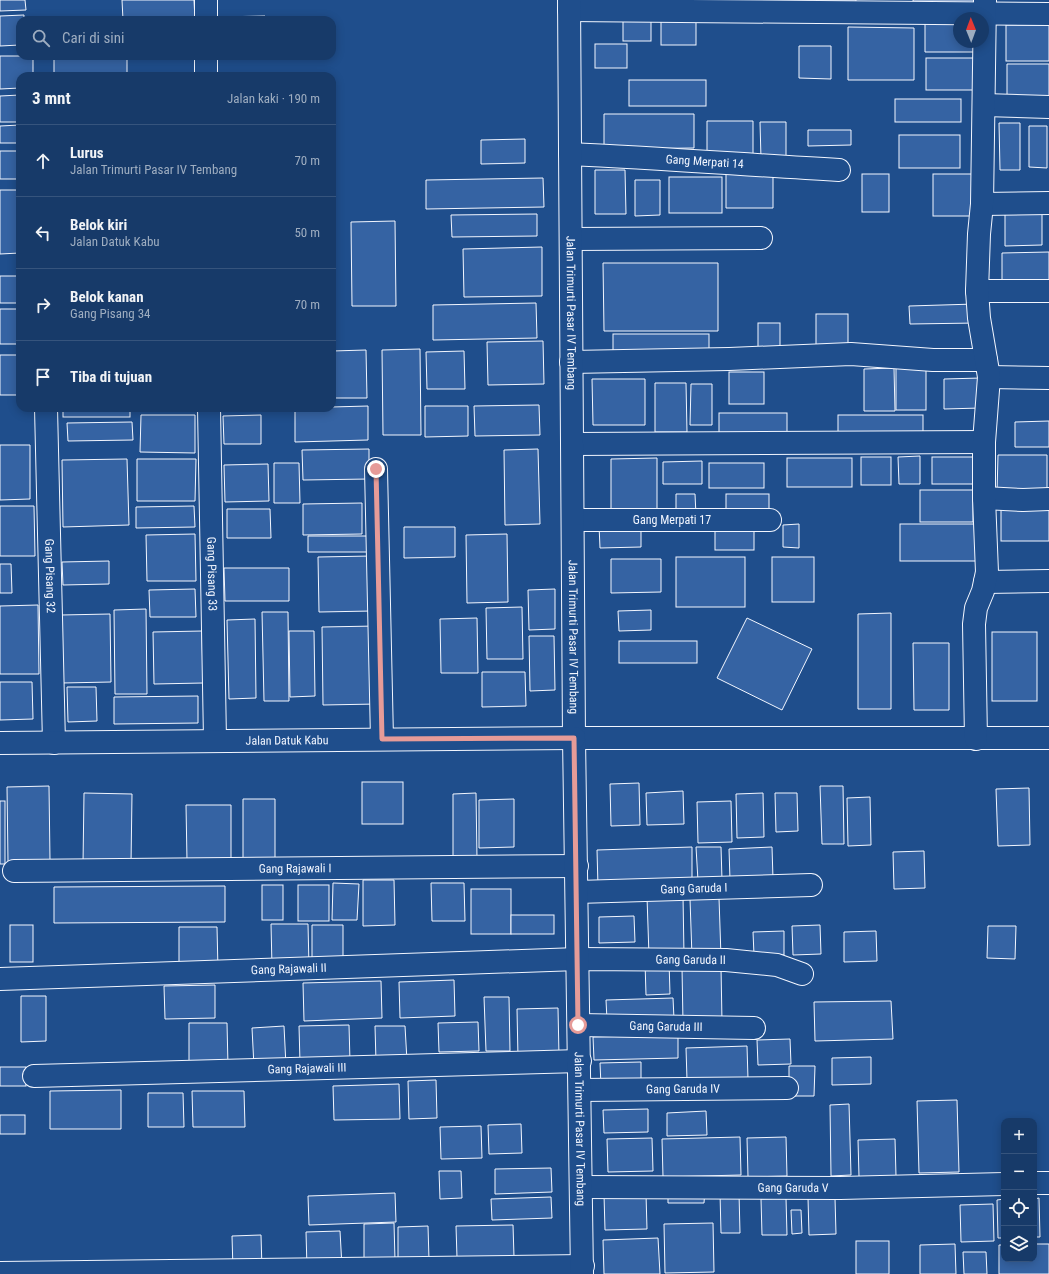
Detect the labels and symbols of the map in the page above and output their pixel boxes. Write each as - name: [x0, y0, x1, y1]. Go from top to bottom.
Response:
- north arrow: [953, 12, 989, 48]
- street label: Gang Merpati 14: [665, 152, 744, 171]
- street label: Jalan Trimurti Pasar IV Tembang: [564, 236, 579, 390]
- route end: [367, 460, 385, 478]
- street label: Gang Merpati 17: [633, 513, 711, 527]
- street label: Gang Pisang 33: [204, 537, 220, 611]
- street label: Gang Pisang 32: [42, 539, 58, 613]
- street label: Jalan Trimurti Pasar IV Tembang: [566, 560, 581, 714]
- street label: Jalan Datuk Kabu: [246, 733, 329, 748]
- street label: Gang Rajawali I: [259, 861, 331, 876]
- street label: Gang Garuda I: [660, 881, 728, 897]
- street label: Gang Garuda II: [656, 953, 726, 967]
- street label: Gang Rajawali II: [251, 961, 327, 977]
- route start: [569, 1016, 587, 1034]
- street label: Gang Garuda III: [629, 1019, 703, 1034]
- street label: Jalan Trimurti Pasar IV Tembang: [572, 1052, 588, 1206]
- street label: Gang Rajawali III: [267, 1060, 346, 1077]
- street label: Gang Garuda IV: [646, 1082, 720, 1096]
- street label: Gang Garuda V: [758, 1181, 829, 1195]

